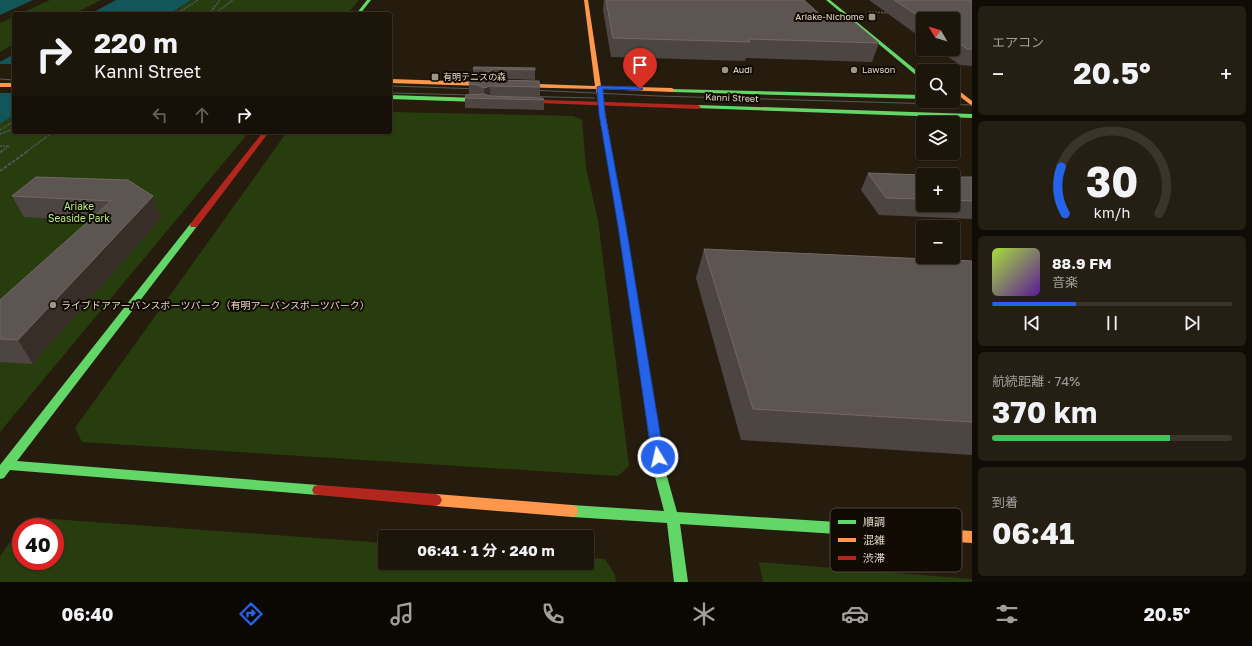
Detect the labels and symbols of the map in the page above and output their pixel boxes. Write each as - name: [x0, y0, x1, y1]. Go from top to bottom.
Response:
- place label: Ariake-Nichome: [795, 11, 864, 22]
- marker: Ariake-Nichome: [867, 12, 877, 22]
- north arrow: [916, 12, 960, 56]
- pin: [623, 48, 657, 89]
- place label: Audi: [733, 64, 752, 75]
- place label: Lawson: [862, 64, 895, 75]
- marker: Audi: [720, 65, 730, 75]
- marker: Lawson: [849, 65, 859, 75]
- place label: 有明テニスの森: [443, 71, 506, 82]
- marker: 有明テニスの森: [430, 72, 440, 82]
- street label: Kanni Street: [705, 91, 759, 104]
- park label: Ariake Seaside Park: [48, 200, 110, 224]
- place label: ライブドアアーバンスポーツパーク（有明アーバンスポーツパーク）: [61, 299, 370, 311]
- marker: ライブドアアーバンスポーツパーク（有明アーバンスポーツパーク）: [48, 300, 58, 310]
- position arrow: [637, 436, 679, 478]
- legend: [830, 508, 962, 572]
- text: 順調: [863, 515, 885, 528]
- speed limit sign: 40: [12, 518, 64, 570]
- text: 混雑: [863, 533, 885, 546]
- text: 渋滞: [863, 551, 885, 564]

